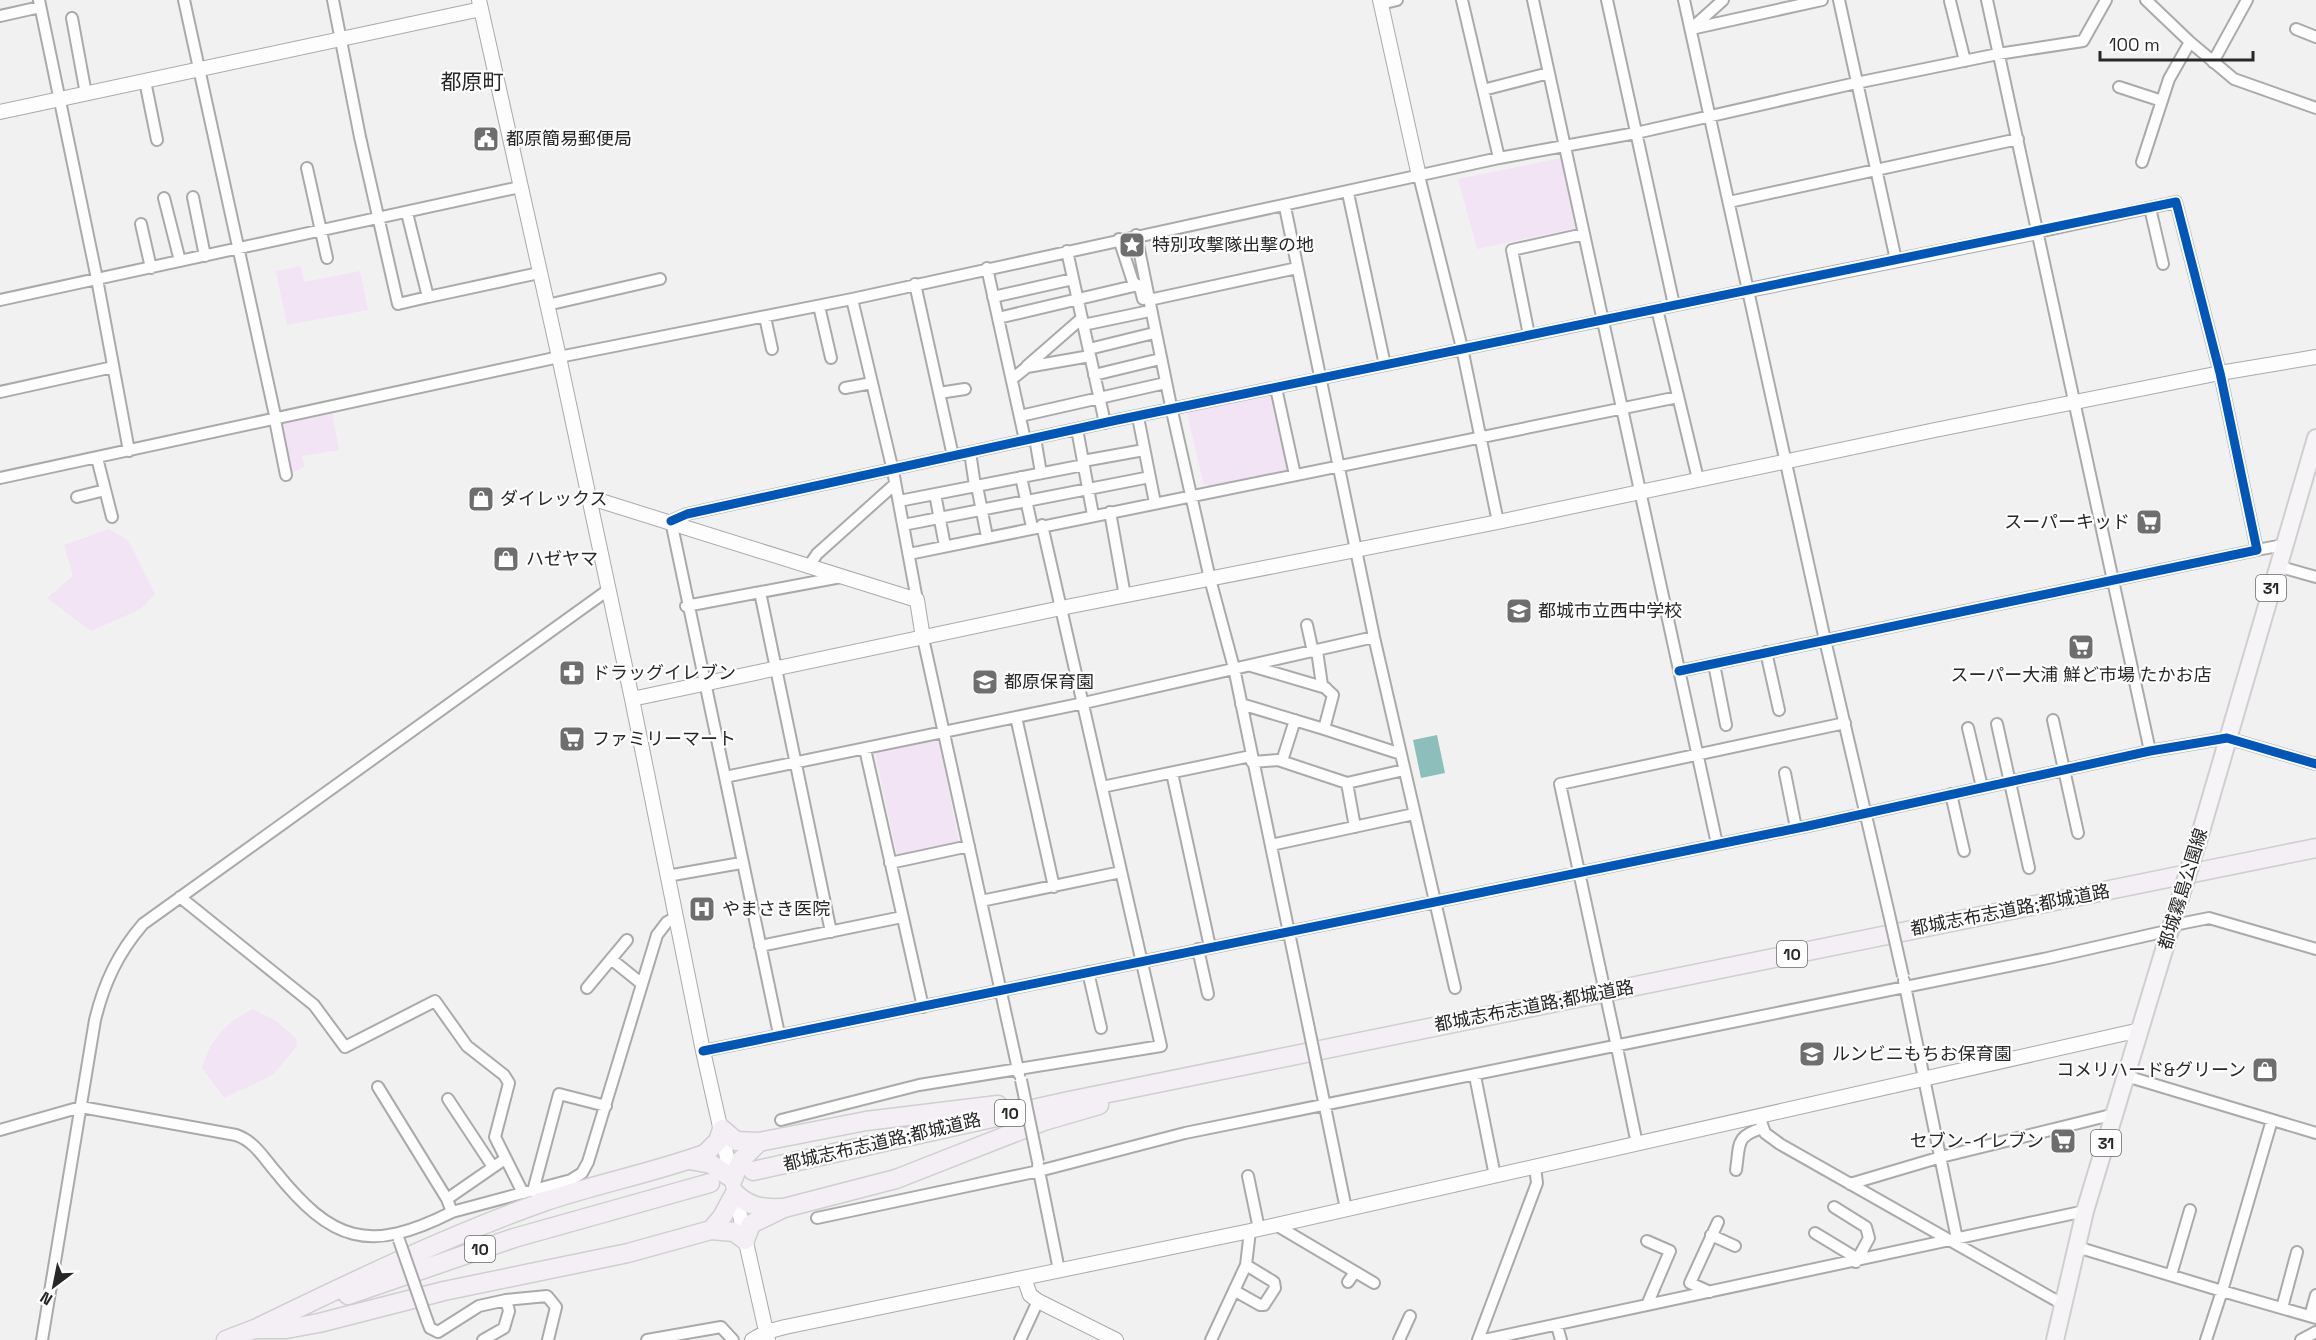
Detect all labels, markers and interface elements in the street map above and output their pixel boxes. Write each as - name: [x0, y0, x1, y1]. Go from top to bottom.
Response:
- scale bar: [2100, 24, 2253, 62]
- text: 100 m: [2109, 33, 2160, 56]
- district label: 都原町: [441, 68, 504, 95]
- public building icon: 都原簡易郵便局: [471, 124, 501, 154]
- place label: 都原簡易郵便局: [506, 127, 632, 150]
- place icon: 特別攻撃隊出撃の地: [1117, 230, 1147, 260]
- place label: 特別攻撃隊出撃の地: [1152, 233, 1314, 256]
- shop icon: ダイレックス: [466, 484, 496, 514]
- place label: ダイレックス: [500, 487, 607, 510]
- supermarket icon: スーパーキッド: [2134, 507, 2164, 537]
- place label: スーパーキッド: [2004, 510, 2130, 533]
- shop icon: ハゼヤマ: [491, 544, 521, 574]
- place label: ハゼヤマ: [526, 547, 598, 570]
- road number: 31: [2256, 575, 2286, 601]
- school or university icon: 都城市立西中学校: [1504, 596, 1534, 626]
- place label: 都城市立西中学校: [1538, 599, 1682, 622]
- supermarket icon: スーパー大浦 鮮ど市場 たかお店: [2066, 632, 2096, 662]
- pharmacy icon: ドラッグイレブン: [557, 658, 587, 688]
- place label: ドラッグイレブン: [592, 661, 736, 684]
- place label: スーパー大浦 鮮ど市場 たかお店: [1950, 663, 2212, 686]
- school or university icon: 都原保育園: [970, 667, 1000, 697]
- place label: 都原保育園: [1004, 670, 1094, 693]
- supermarket icon: ファミリーマート: [557, 724, 587, 754]
- place label: ファミリーマート: [592, 727, 736, 750]
- street label: 都城霧島公園線: [2153, 825, 2212, 952]
- street label: 都城志布志道路;都城道路: [1908, 879, 2112, 940]
- hospital icon: やまさき医院: [687, 894, 717, 924]
- place label: やまさき医院: [722, 897, 830, 920]
- road number: 10: [1777, 941, 1807, 967]
- street label: 都城志布志道路;都城道路: [1432, 975, 1636, 1036]
- school or university icon: ルンビニもちお保育園: [1797, 1039, 1827, 1069]
- place label: ルンビニもちお保育園: [1832, 1042, 2012, 1065]
- shop icon: コメリハード&グリーン: [2250, 1055, 2280, 1085]
- place label: コメリハード&グリーン: [2056, 1058, 2246, 1081]
- road number: 10: [995, 1100, 1025, 1126]
- street label: 都城志布志道路;都城道路: [781, 1108, 983, 1176]
- supermarket icon: セブン-イレブン: [2048, 1126, 2078, 1156]
- place label: セブン-イレブン: [1910, 1129, 2044, 1152]
- road number: 31: [2091, 1130, 2121, 1156]
- road number: 10: [465, 1236, 495, 1262]
- north arrow: [24, 1256, 84, 1316]
- text: N: [36, 1287, 56, 1310]

